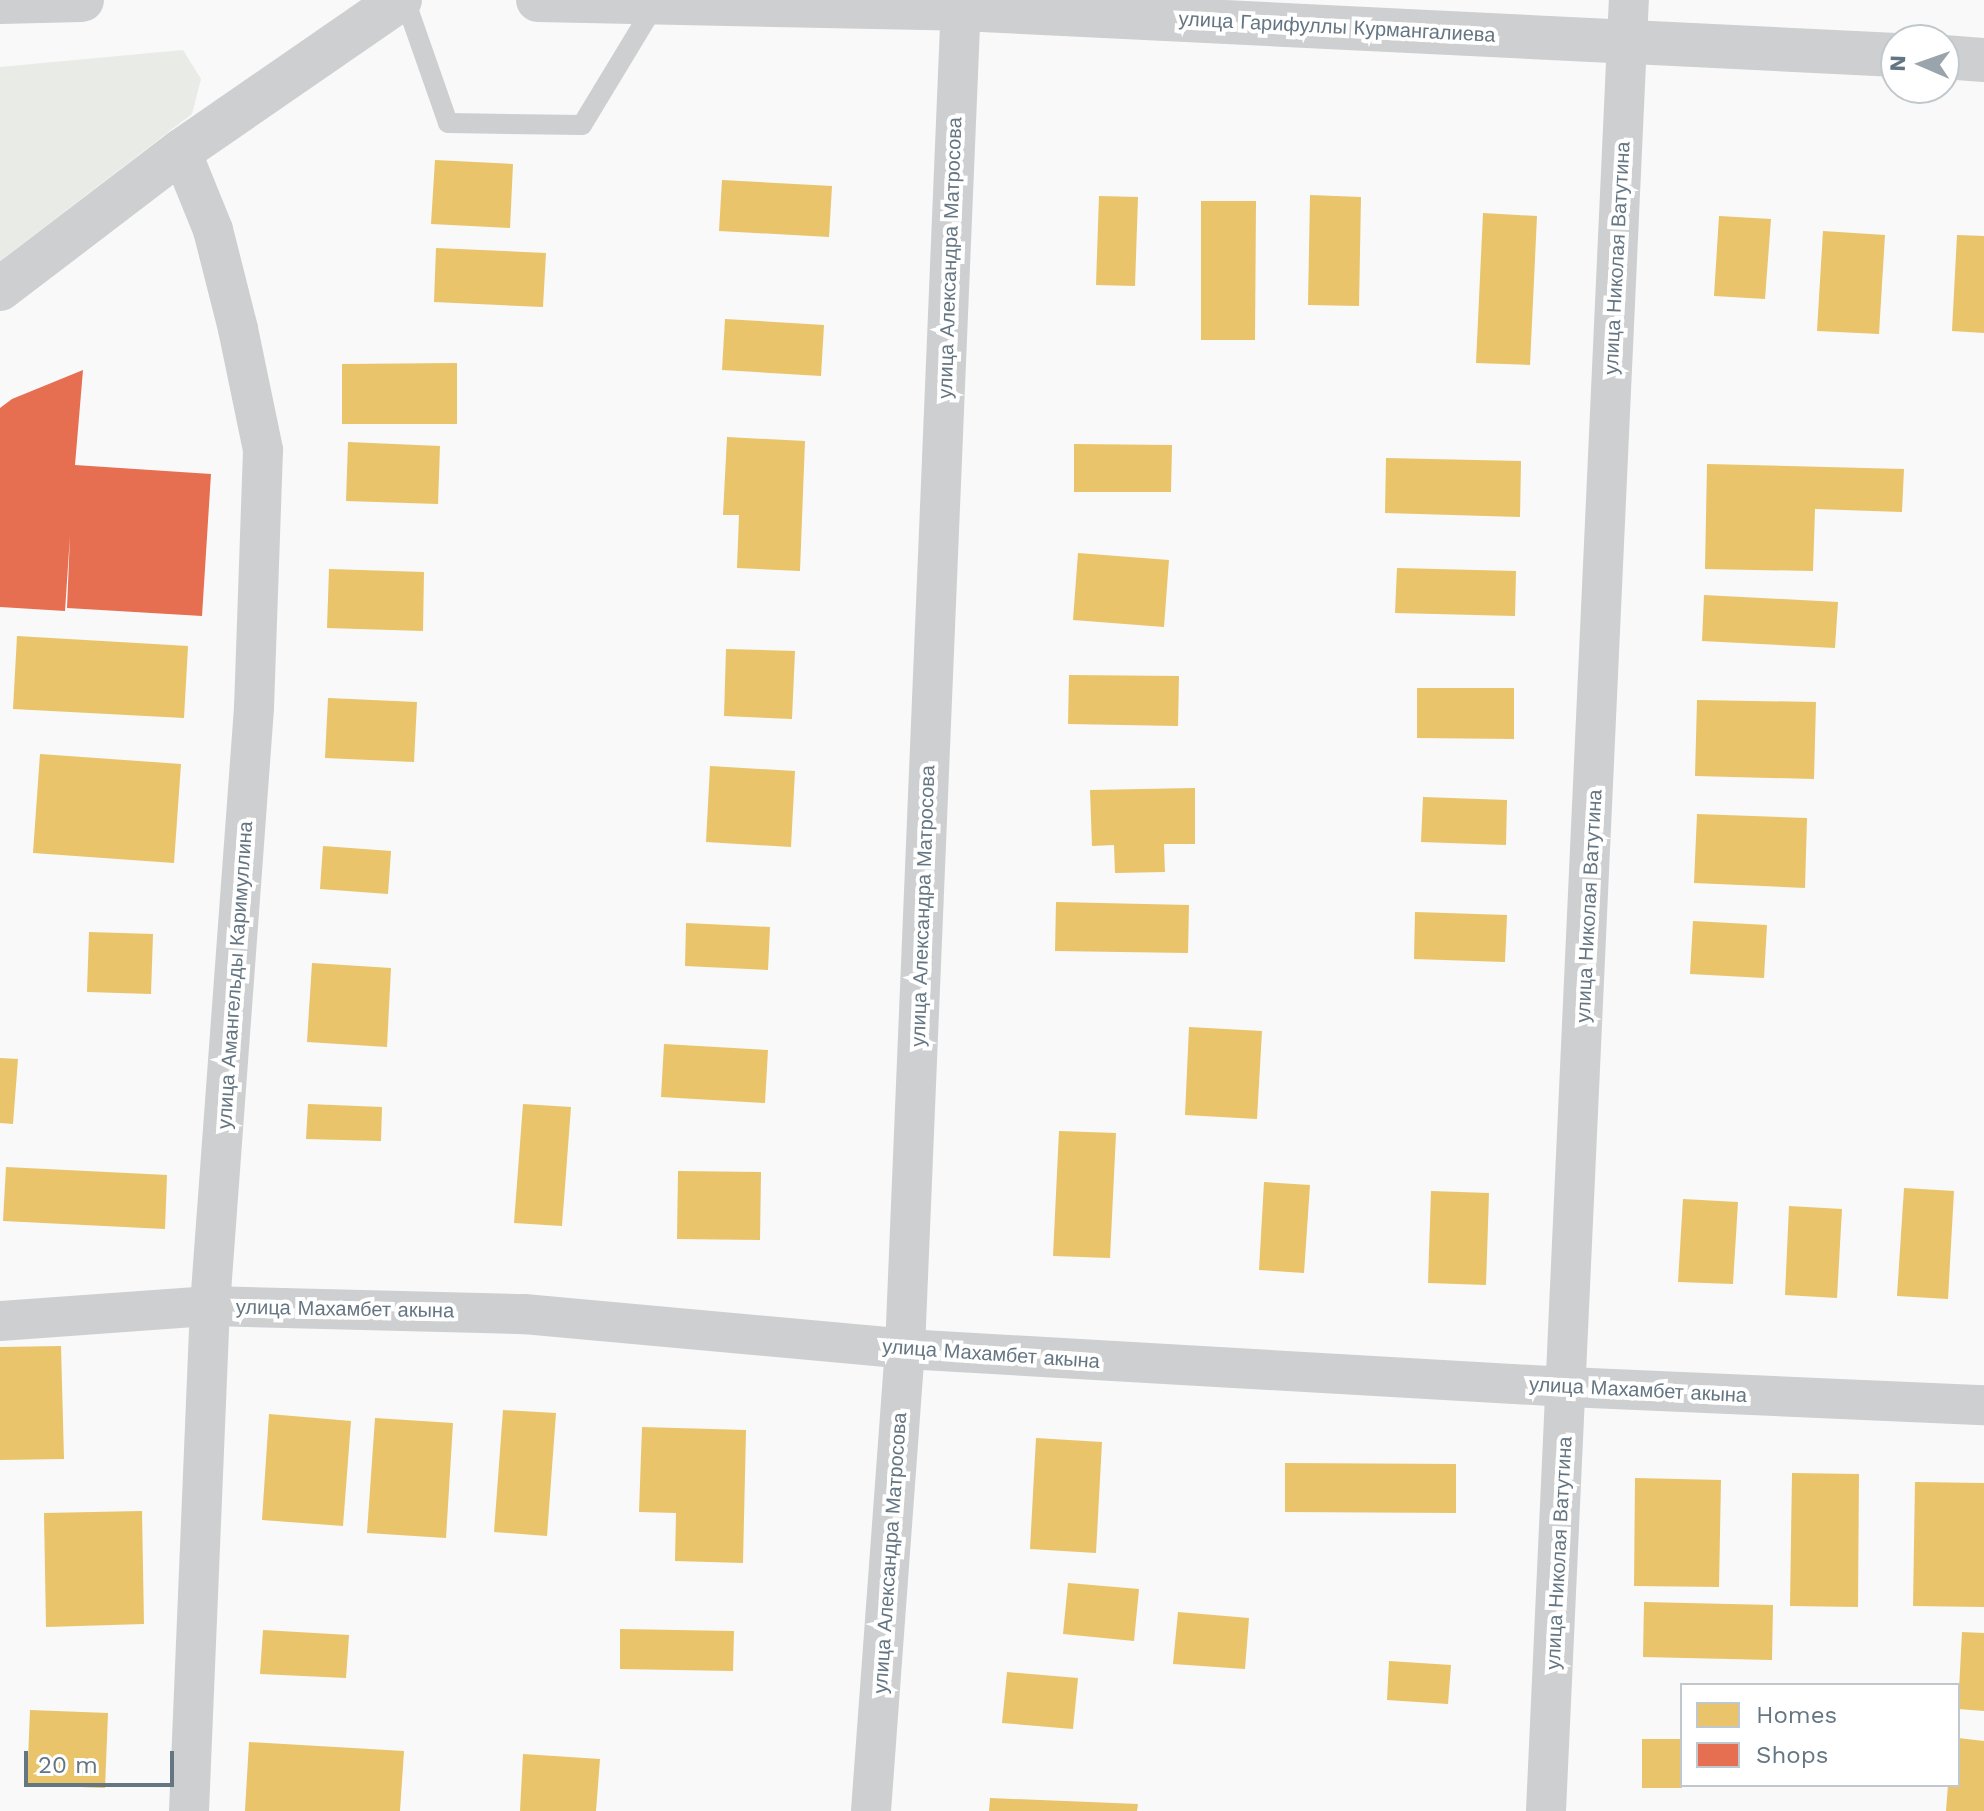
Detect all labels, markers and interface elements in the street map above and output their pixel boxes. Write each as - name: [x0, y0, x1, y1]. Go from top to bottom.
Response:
- street label: улица Гарифуллы Курмангалиева: [1178, 7, 1496, 47]
- north arrow: [1880, 24, 1960, 104]
- text: N: [1885, 55, 1910, 72]
- street label: улица Александра Матросова: [933, 117, 967, 399]
- street label: улица Николая Ватутина: [1599, 141, 1635, 375]
- street label: улица Александра Матросова: [906, 765, 940, 1047]
- street label: улица Николая Ватутина: [1571, 789, 1607, 1023]
- street label: улица Амангельды Каримуллина: [212, 820, 258, 1130]
- street label: улица Махамбет акына: [236, 1295, 454, 1323]
- street label: улица Махамбет акына: [881, 1334, 1101, 1374]
- street label: улица Махамбет акына: [1528, 1372, 1748, 1408]
- street label: улица Александра Матросова: [868, 1412, 912, 1694]
- street label: улица Николая Ватутина: [1541, 1436, 1577, 1670]
- legend: [1680, 1683, 1960, 1787]
- text: Homes: [1756, 1701, 1837, 1729]
- scale bar: [28, 1735, 178, 1785]
- text: Shops: [1756, 1741, 1828, 1769]
- text: 20 m: [38, 1751, 98, 1779]

